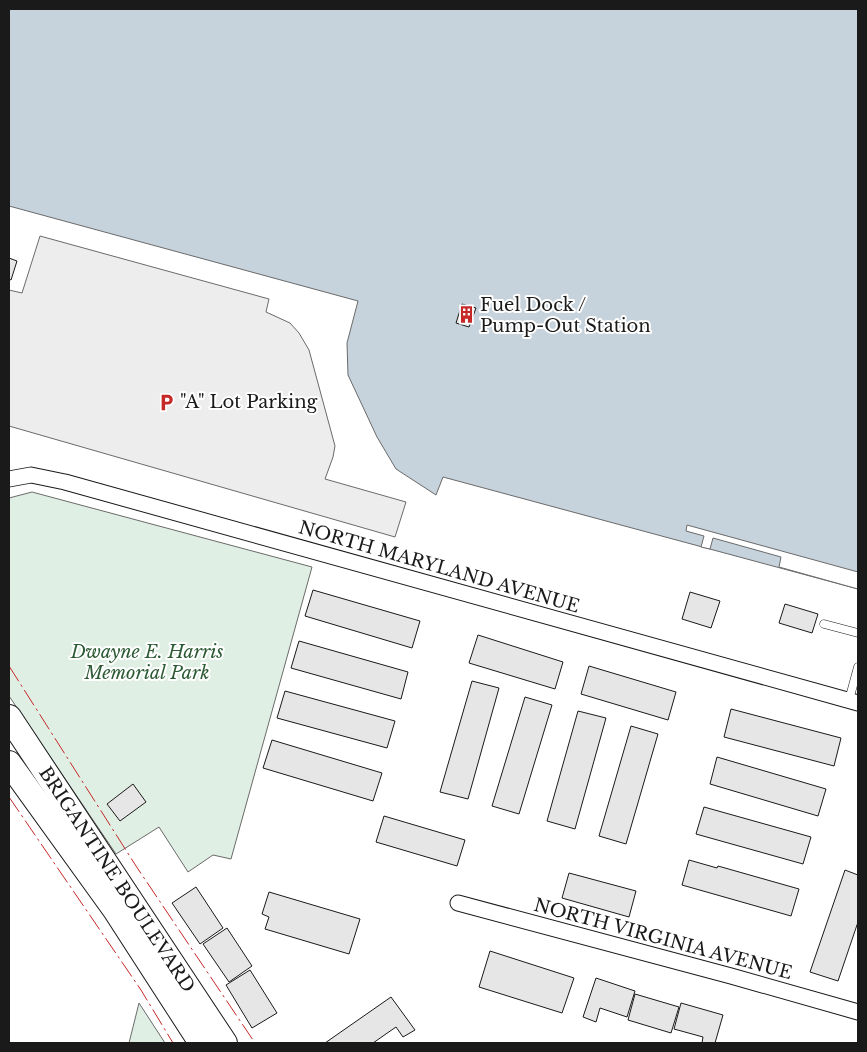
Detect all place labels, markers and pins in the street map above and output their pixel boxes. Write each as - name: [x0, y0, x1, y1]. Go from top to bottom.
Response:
- place label: Fuel Dock / Pump-Out Station: [480, 294, 651, 337]
- building icon: Fuel Dock / Pump-Out Station: [456, 305, 476, 325]
- place label: "A" Lot Parking: [180, 391, 318, 413]
- parking icon: "A" Lot Parking: [156, 392, 176, 412]

